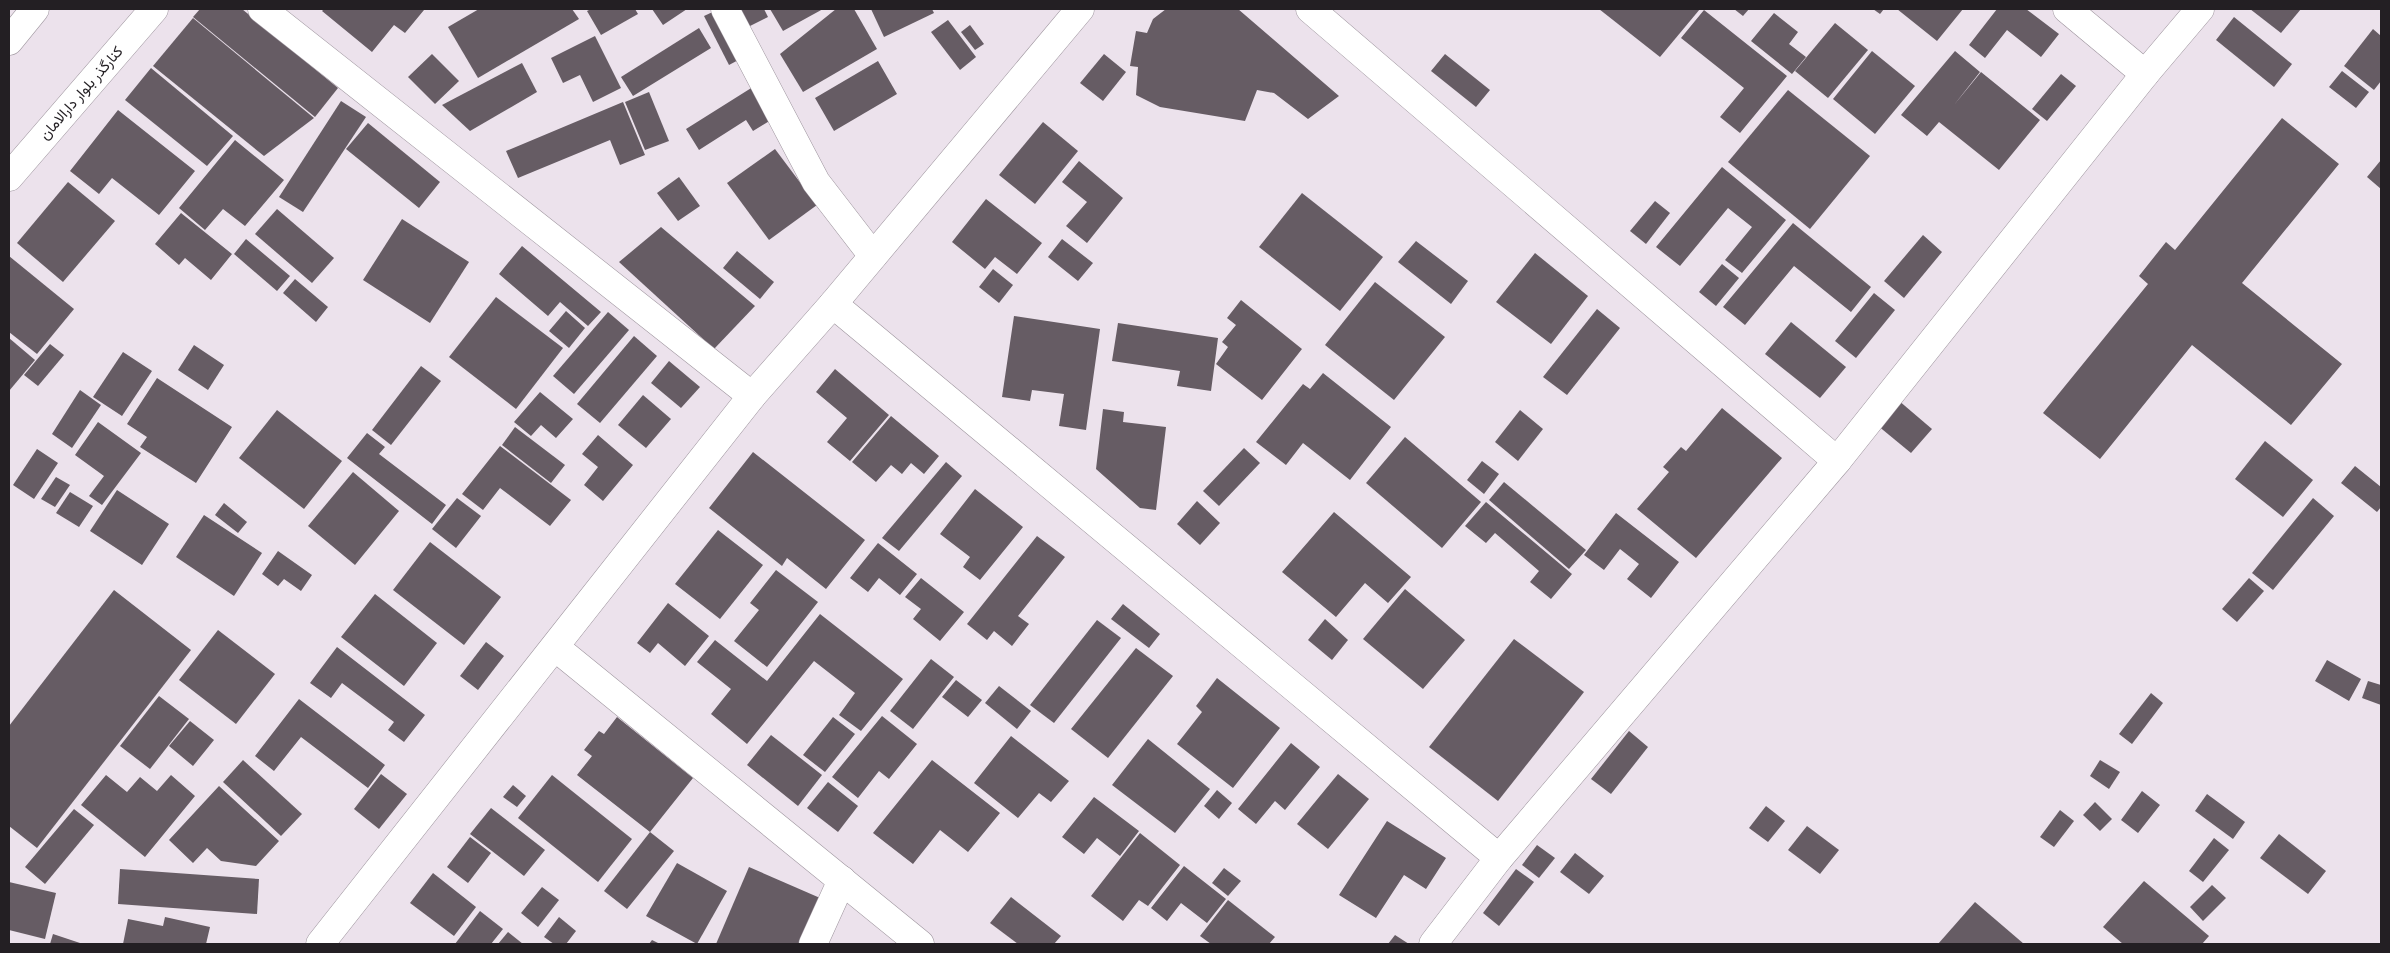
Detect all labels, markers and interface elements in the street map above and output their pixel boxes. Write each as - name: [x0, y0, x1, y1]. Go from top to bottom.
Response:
- street label: کنارگذر بلوار دارالامان: [36, 43, 127, 143]

